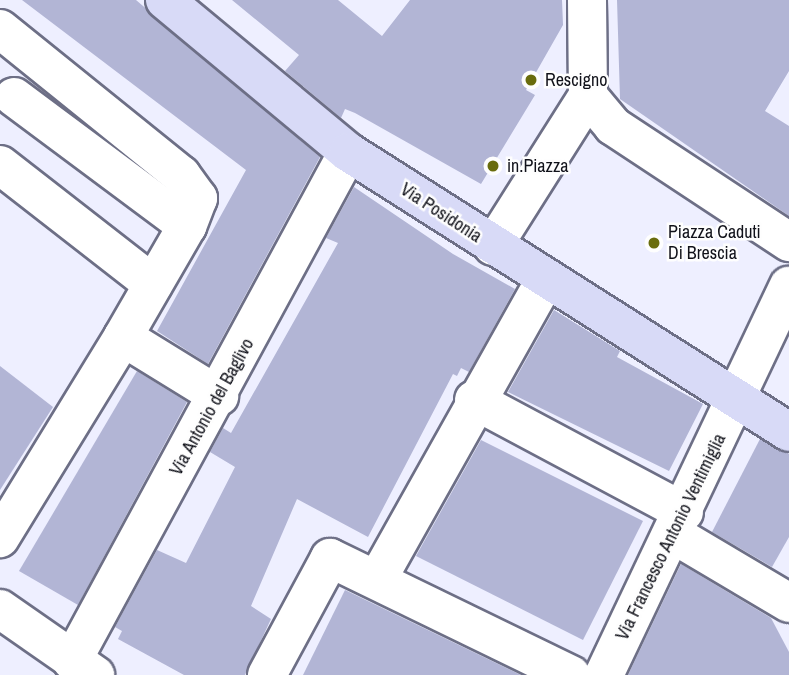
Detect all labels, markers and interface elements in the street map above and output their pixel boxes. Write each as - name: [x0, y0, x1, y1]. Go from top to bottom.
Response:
- place label: Rescigno: [545, 69, 607, 91]
- marker: Rescigno: [523, 72, 539, 88]
- place label: in.Piazza: [507, 155, 569, 177]
- marker: in.Piazza: [485, 158, 501, 174]
- street label: Via Posidonia: [396, 179, 486, 247]
- place label: Piazza Caduti Di Brescia: [668, 222, 761, 264]
- marker: Piazza Caduti Di Brescia: [646, 235, 662, 251]
- street label: Via Antonio del Baglivo: [165, 334, 259, 480]
- street label: Via Francesco Antonio Ventimiglia: [611, 430, 731, 644]

